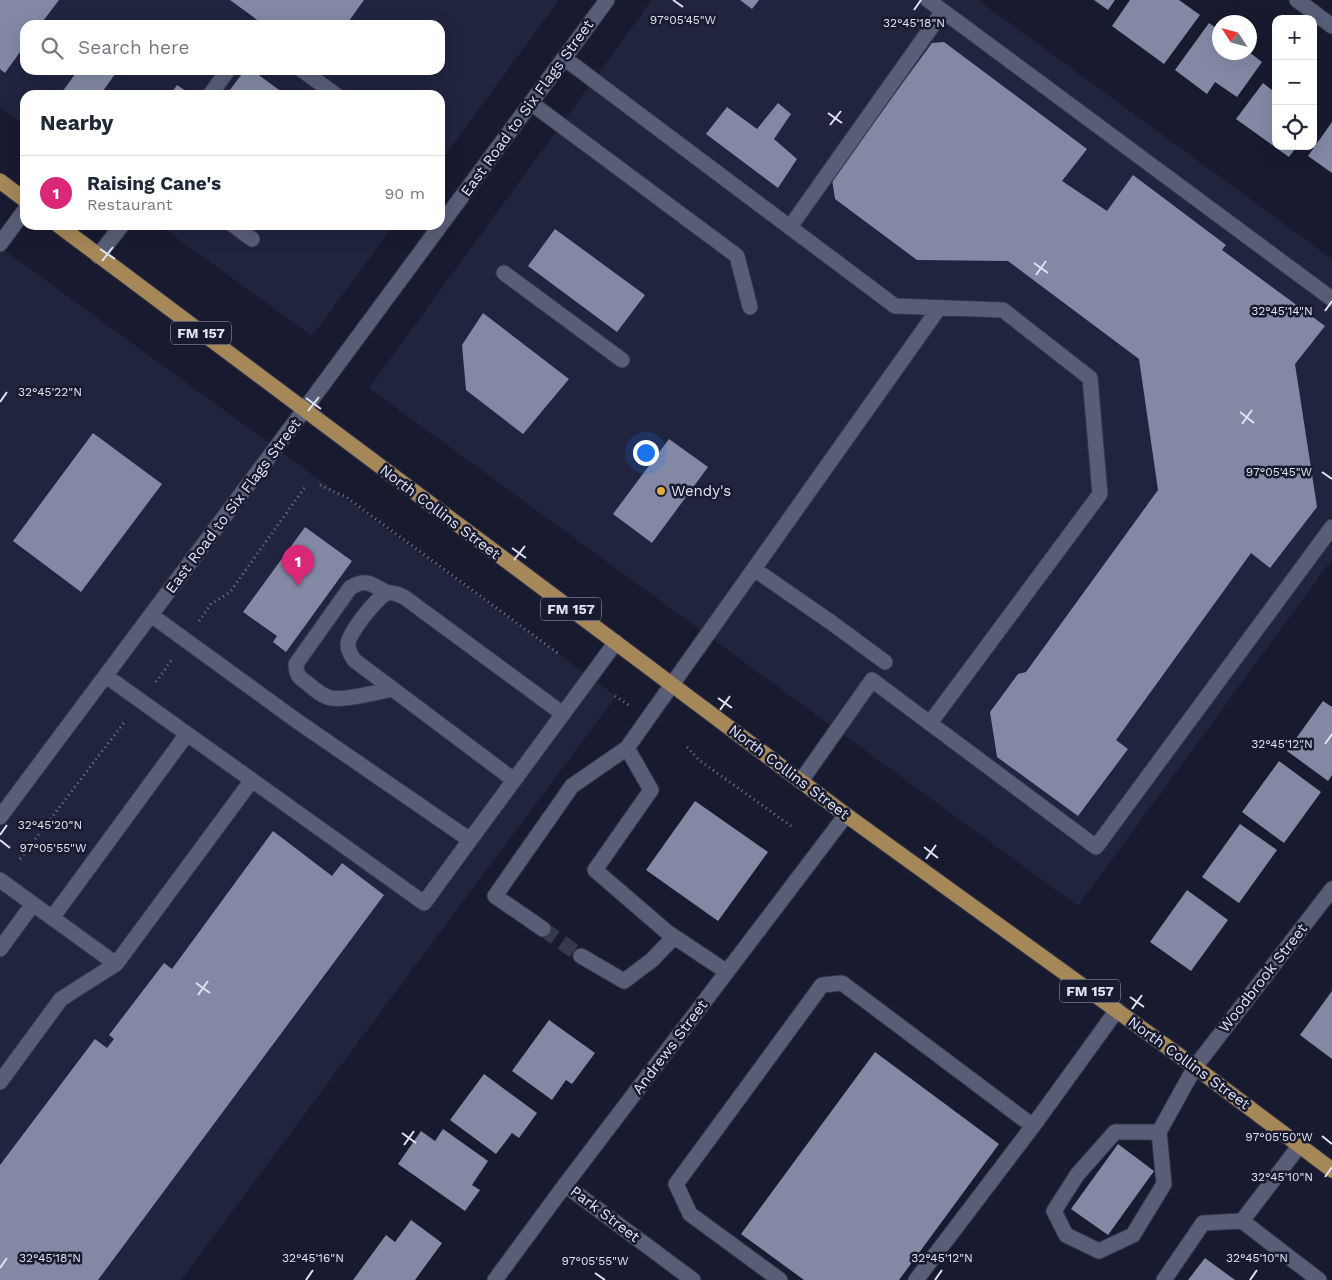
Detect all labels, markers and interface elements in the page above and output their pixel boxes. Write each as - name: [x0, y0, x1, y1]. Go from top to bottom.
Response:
- text: 97°05'45"W: [650, 13, 717, 27]
- north arrow: [1212, 15, 1257, 60]
- map controls: [1272, 15, 1317, 150]
- button: +: [1272, 15, 1317, 60]
- street label: East Road to Six Flags Street: [457, 16, 598, 200]
- text: 32°45'18"N: [883, 16, 945, 30]
- search box: [20, 20, 445, 75]
- icon: search: [38, 34, 66, 62]
- text: Search here: [78, 36, 189, 59]
- button: −: [1272, 60, 1317, 105]
- button: locate: [1272, 105, 1317, 150]
- text: Nearby: [40, 110, 113, 135]
- text: Raising Cane's: [87, 172, 221, 195]
- text: 1: [53, 184, 59, 203]
- text: 90 m: [384, 184, 425, 203]
- text: Restaurant: [87, 195, 173, 214]
- text: 32°45'14"N: [1251, 304, 1313, 318]
- road number: FM 157: [171, 322, 231, 344]
- text: 32°45'22"N: [18, 385, 82, 399]
- street label: East Road to Six Flags Street: [161, 415, 305, 597]
- your location: [633, 440, 659, 466]
- street label: North Collins Street: [376, 461, 504, 564]
- text: 97°05'45"W: [1246, 465, 1313, 479]
- place label: Wendy's: [671, 482, 731, 500]
- marker: Wendy's: [655, 485, 667, 497]
- pin: 1: [282, 545, 314, 586]
- road number: FM 157: [541, 598, 601, 620]
- street label: North Collins Street: [725, 721, 853, 824]
- text: 32°45'12"N: [1251, 737, 1313, 751]
- text: 32°45'20"N: [18, 818, 82, 832]
- text: 97°05'55"W: [19, 841, 87, 855]
- street label: Woodbrook Street: [1215, 919, 1311, 1036]
- road number: FM 157: [1060, 979, 1120, 1002]
- street label: Andrews Street: [629, 996, 712, 1098]
- street label: North Collins Street: [1125, 1013, 1254, 1114]
- text: 97°05'50"W: [1245, 1130, 1313, 1144]
- text: 32°45'10"N: [1251, 1170, 1313, 1184]
- street label: Park Street: [567, 1182, 644, 1246]
- text: 32°45'18"N: [19, 1251, 81, 1265]
- text: 32°45'16"N: [282, 1251, 344, 1265]
- text: 32°45'12"N: [911, 1251, 973, 1265]
- text: 32°45'10"N: [1226, 1251, 1288, 1265]
- text: 97°05'55"W: [561, 1254, 629, 1268]

